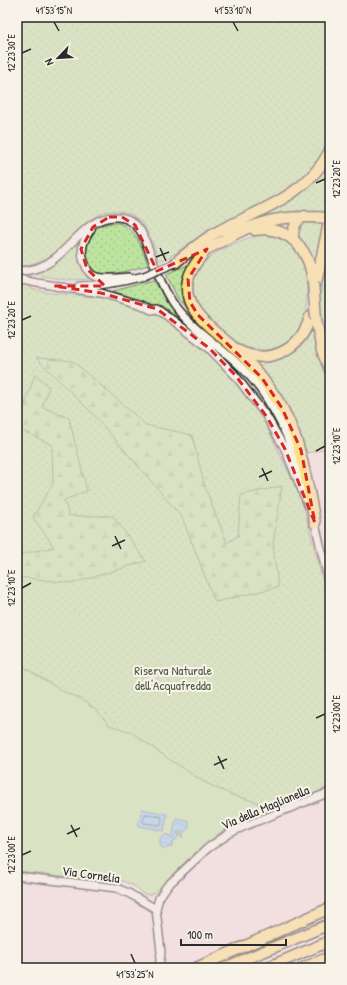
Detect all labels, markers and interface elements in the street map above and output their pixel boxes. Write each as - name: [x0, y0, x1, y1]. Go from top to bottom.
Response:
- text: 41°53'15"N: [36, 4, 72, 17]
- text: 41°53'10"N: [215, 4, 251, 17]
- text: 12°23'30"E: [5, 34, 18, 72]
- north arrow: [38, 38, 78, 78]
- text: N: [41, 56, 57, 68]
- text: 12°23'20"E: [330, 159, 343, 198]
- text: 12°23'20"E: [5, 300, 18, 339]
- text: 12°23'10"E: [330, 427, 343, 465]
- text: 12°23'10"E: [5, 569, 18, 607]
- park label: Riserva Naturale dell'Acquafredda: [134, 661, 212, 694]
- text: 12°23'00"E: [330, 695, 343, 733]
- street label: Via della Maglianella: [218, 780, 312, 834]
- text: 12°23'00"E: [5, 836, 18, 874]
- street label: Via Cornelia: [61, 861, 121, 887]
- scale bar: [181, 921, 286, 947]
- text: 100 m: [187, 926, 213, 943]
- text: 41°53'25"N: [116, 968, 154, 981]

